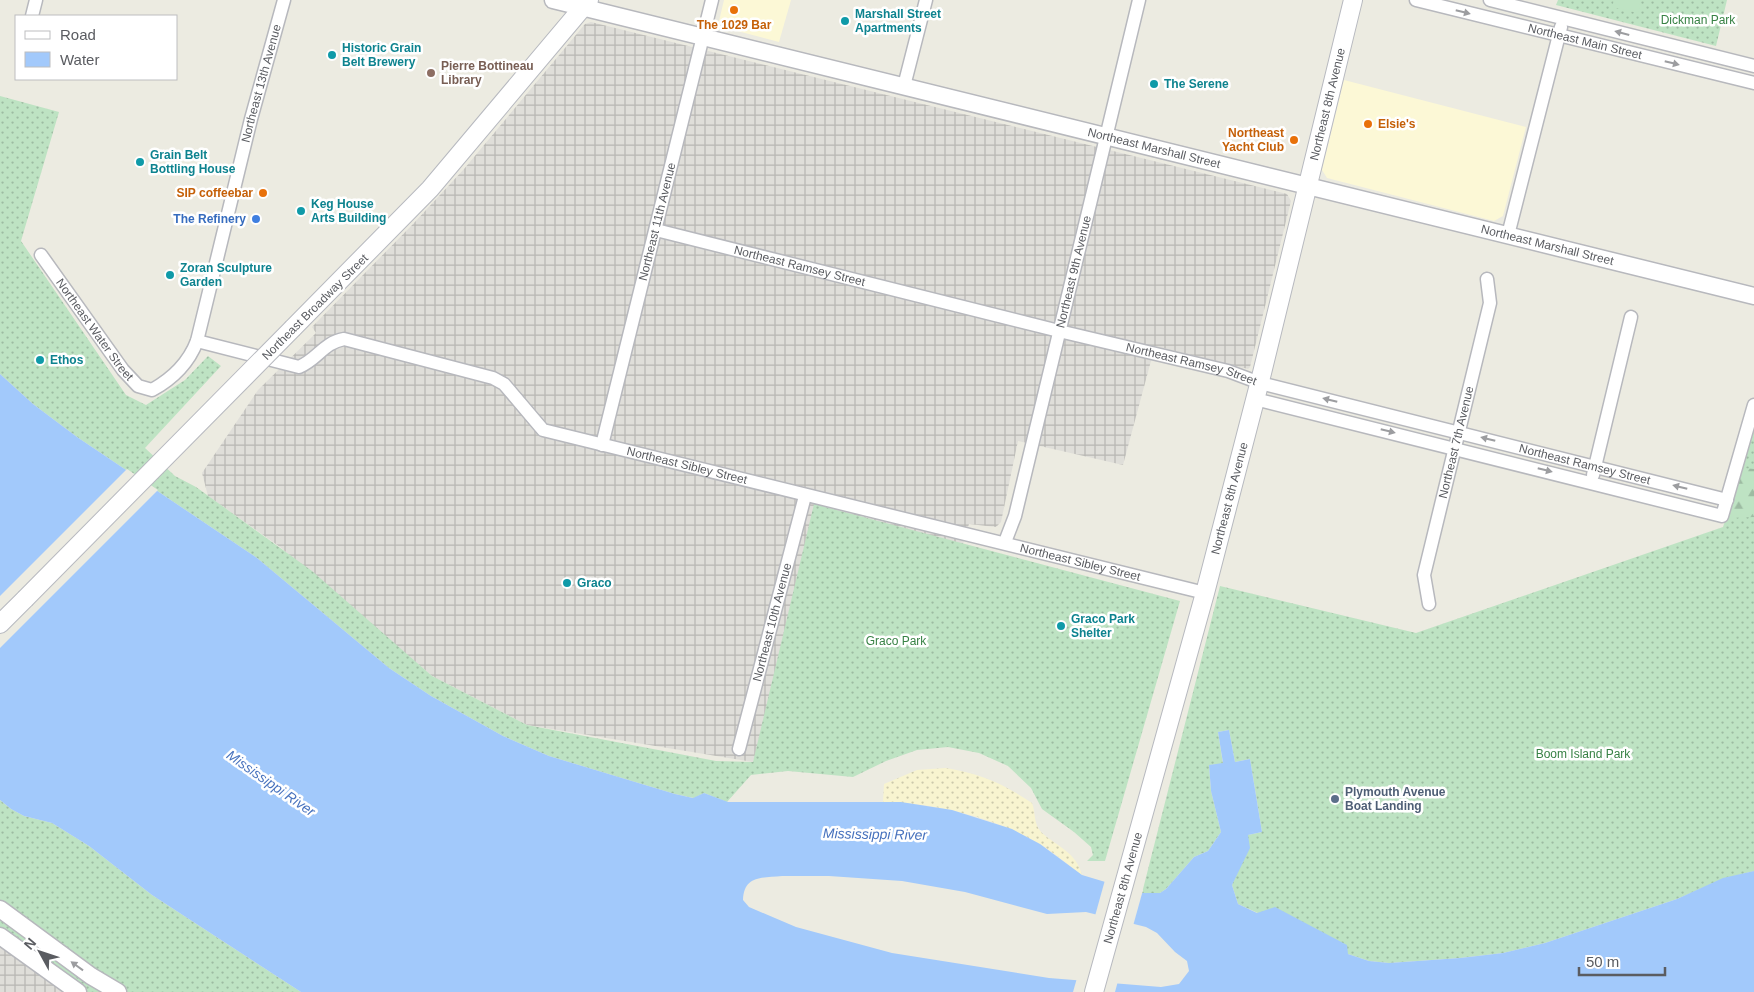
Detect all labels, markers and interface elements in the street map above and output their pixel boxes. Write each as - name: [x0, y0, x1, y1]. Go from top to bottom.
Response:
- marker: The 1029 Bar: [728, 4, 740, 16]
- place label: Marshall Street Apartments: [855, 7, 941, 35]
- one-way arrow: [1455, 8, 1470, 16]
- park label: Dickman Park: [1661, 13, 1736, 27]
- legend: [15, 15, 178, 80]
- marker: Marshall Street Apartments: [839, 15, 851, 27]
- place label: The 1029 Bar: [697, 18, 772, 32]
- street label: Northeast Main Street: [1527, 21, 1644, 62]
- street label: Northeast 13th Avenue: [239, 22, 284, 144]
- text: Road: [60, 26, 96, 43]
- one-way arrow: [1614, 29, 1629, 37]
- place label: Historic Grain Belt Brewery: [342, 41, 421, 69]
- street label: Northeast 8th Avenue: [1307, 46, 1348, 162]
- marker: Historic Grain Belt Brewery: [326, 49, 338, 61]
- text: Water: [60, 51, 99, 68]
- place label: Pierre Bottineau Library: [441, 59, 534, 87]
- one-way arrow: [1664, 59, 1679, 67]
- marker: Pierre Bottineau Library: [425, 67, 437, 79]
- place label: The Serene: [1164, 77, 1229, 91]
- marker: The Serene: [1148, 78, 1160, 90]
- place label: Elsie's: [1378, 117, 1416, 131]
- marker: Elsie's: [1362, 118, 1374, 130]
- street label: Northeast Marshall Street: [1086, 125, 1222, 171]
- place label: Northeast Yacht Club: [1222, 126, 1284, 154]
- marker: Northeast Yacht Club: [1288, 134, 1300, 146]
- place label: Grain Belt Bottling House: [150, 148, 236, 176]
- marker: Grain Belt Bottling House: [134, 156, 146, 168]
- street label: Northeast 11th Avenue: [636, 161, 679, 282]
- place label: SIP coffeebar: [177, 186, 253, 200]
- marker: SIP coffeebar: [257, 187, 269, 199]
- place label: Keg House Arts Building: [311, 197, 386, 225]
- marker: Keg House Arts Building: [295, 205, 307, 217]
- place label: The Refinery: [173, 212, 246, 226]
- marker: The Refinery: [250, 213, 262, 225]
- street label: Northeast 9th Avenue: [1053, 214, 1094, 330]
- street label: Northeast Marshall Street: [1479, 222, 1616, 268]
- street label: Northeast Ramsey Street: [732, 243, 867, 289]
- street label: Northeast Broadway Street: [259, 251, 371, 363]
- place label: Zoran Sculpture Garden: [180, 261, 272, 289]
- marker: Zoran Sculpture Garden: [164, 269, 176, 281]
- street label: Northeast Water Street: [53, 276, 137, 384]
- street label: Northeast Ramsey Street: [1125, 340, 1259, 388]
- place label: Ethos: [50, 353, 84, 367]
- marker: Ethos: [34, 354, 46, 366]
- street label: Northeast 7th Avenue: [1436, 384, 1477, 500]
- one-way arrow: [1323, 396, 1338, 404]
- one-way arrow: [1380, 427, 1395, 435]
- one-way arrow: [1481, 435, 1496, 443]
- street label: Northeast 8th Avenue: [1208, 440, 1251, 556]
- street label: Northeast Ramsey Street: [1518, 441, 1652, 488]
- street label: Northeast Sibley Street: [625, 444, 749, 487]
- one-way arrow: [1538, 467, 1553, 475]
- one-way arrow: [1672, 483, 1687, 491]
- street label: Northeast Sibley Street: [1019, 541, 1143, 584]
- street label: Northeast 10th Avenue: [750, 561, 794, 683]
- place label: Graco: [577, 576, 612, 590]
- marker: Graco: [561, 577, 573, 589]
- place label: Graco Park Shelter: [1071, 612, 1135, 640]
- marker: Graco Park Shelter: [1055, 620, 1067, 632]
- park label: Graco Park: [866, 634, 927, 648]
- water label: Mississippi River: [224, 747, 319, 820]
- park label: Boom Island Park: [1536, 747, 1631, 761]
- place label: Plymouth Avenue Boat Landing: [1345, 785, 1446, 813]
- marker: Plymouth Avenue Boat Landing: [1329, 793, 1341, 805]
- water label: Mississippi River: [823, 825, 929, 843]
- street label: Northeast 8th Avenue: [1101, 830, 1145, 945]
- north arrow: [15, 927, 65, 977]
- text: N: [21, 935, 39, 953]
- scale bar: [1579, 944, 1665, 976]
- text: 50 m: [1586, 953, 1619, 970]
- one-way arrow: [71, 960, 84, 971]

